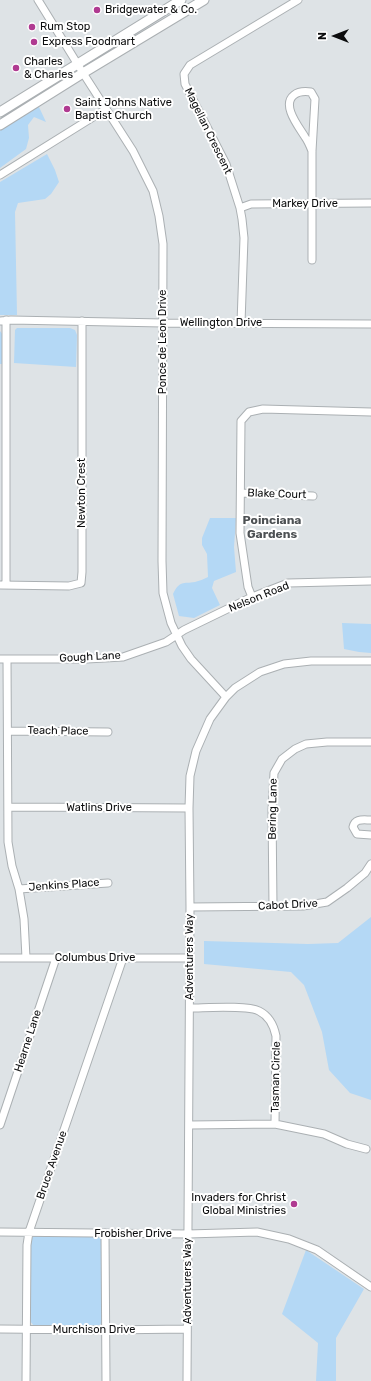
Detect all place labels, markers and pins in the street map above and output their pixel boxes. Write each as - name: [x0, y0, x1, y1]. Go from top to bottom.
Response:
- place label: Bridgewater & Co.: [105, 3, 197, 17]
- marker: Bridgewater & Co.: [92, 5, 102, 15]
- place label: Rum Stop: [40, 20, 90, 34]
- marker: Rum Stop: [27, 22, 37, 32]
- place label: Express Foodmart: [42, 35, 135, 49]
- marker: Express Foodmart: [29, 37, 39, 47]
- place label: Charles & Charles: [24, 55, 73, 81]
- marker: Charles & Charles: [11, 63, 21, 73]
- place label: Saint Johns Native Baptist Church: [75, 96, 172, 122]
- marker: Saint Johns Native Baptist Church: [62, 104, 72, 114]
- place label: Invaders for Christ Global Ministries: [191, 1191, 286, 1217]
- marker: Invaders for Christ Global Ministries: [289, 1199, 299, 1209]

